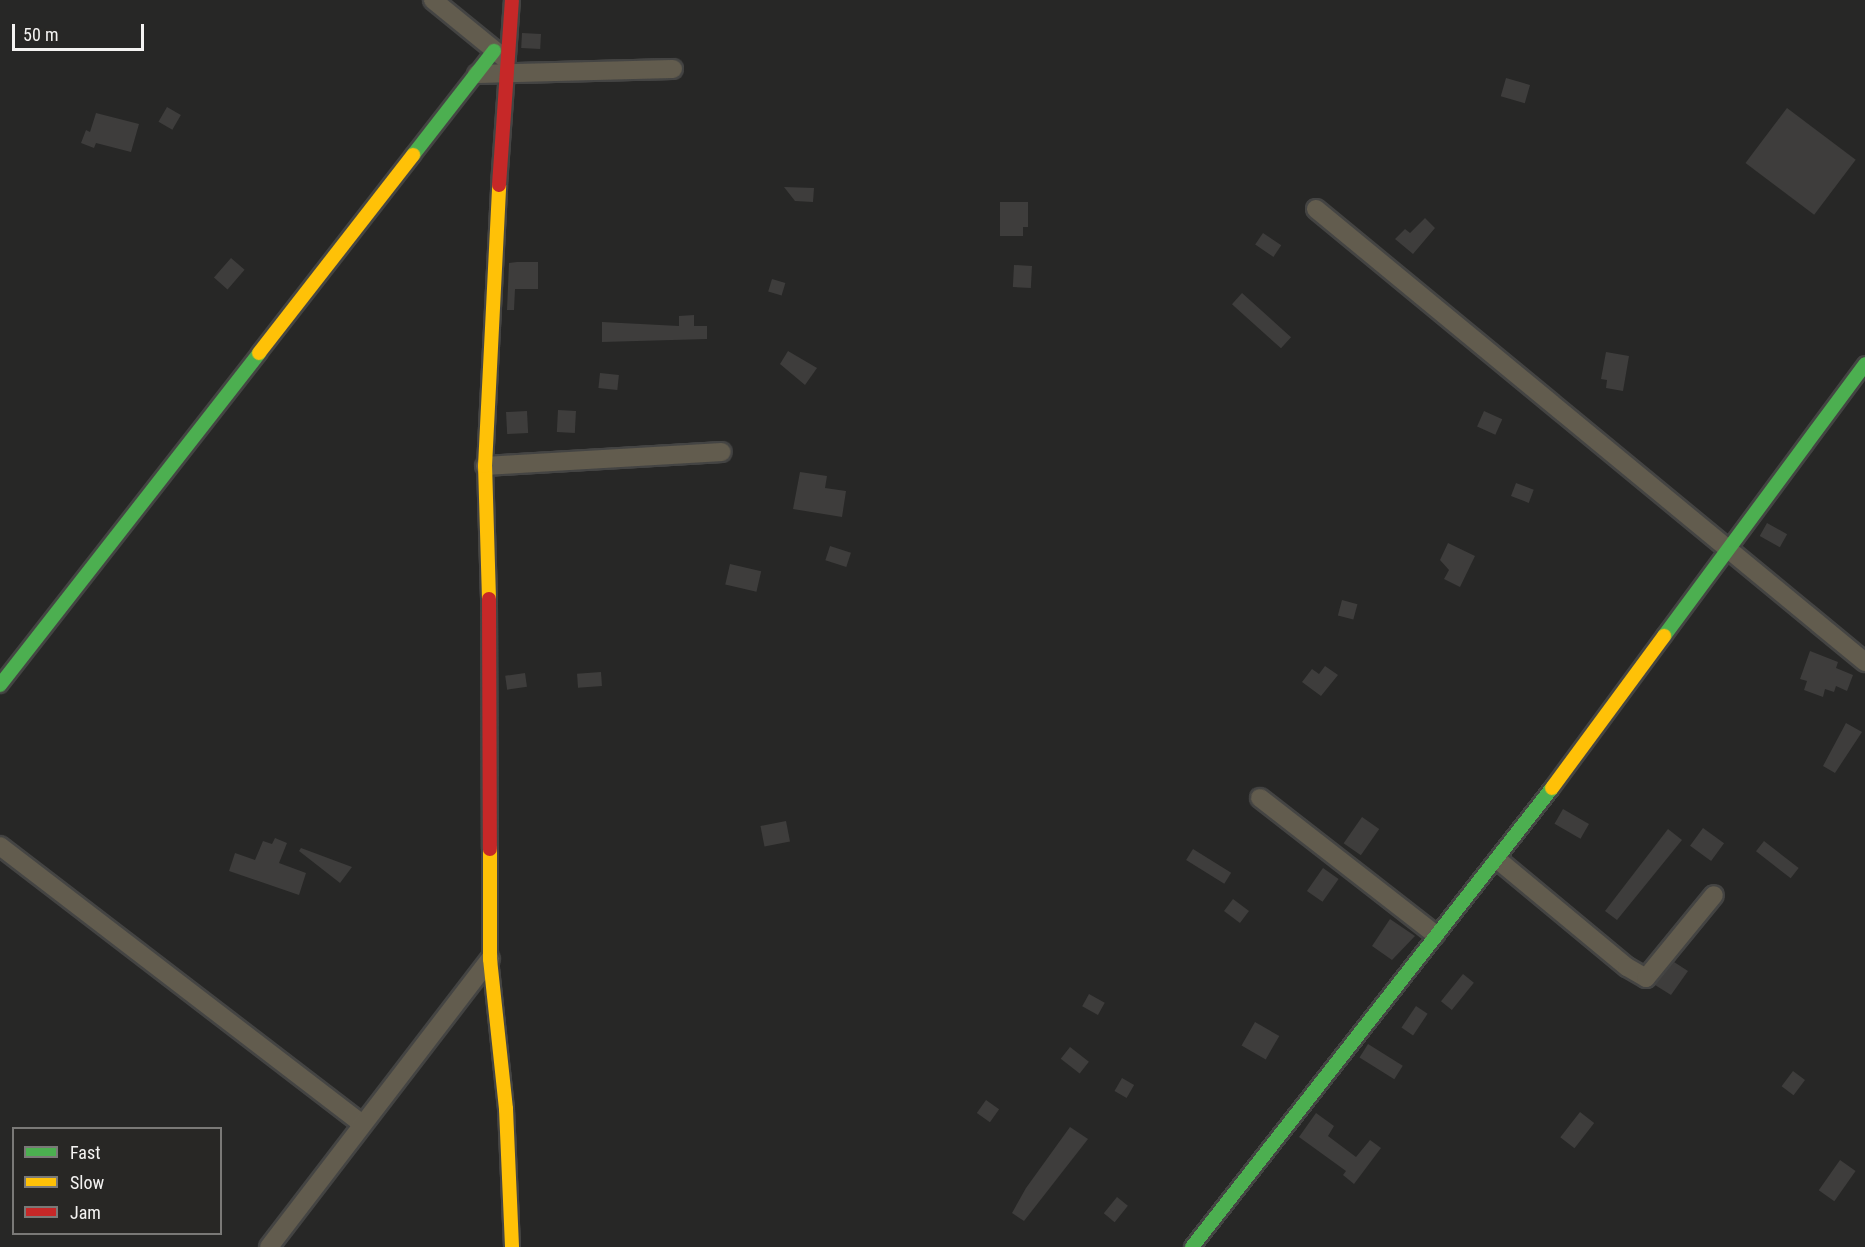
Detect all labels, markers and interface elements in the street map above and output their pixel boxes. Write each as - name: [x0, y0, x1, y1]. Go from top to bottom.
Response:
- scale bar: [15, 12, 147, 50]
- text: 50 m: [23, 24, 58, 45]
- legend: [12, 1127, 222, 1235]
- text: Fast: [70, 1142, 101, 1163]
- text: Slow: [70, 1172, 104, 1193]
- text: Jam: [70, 1202, 101, 1223]

